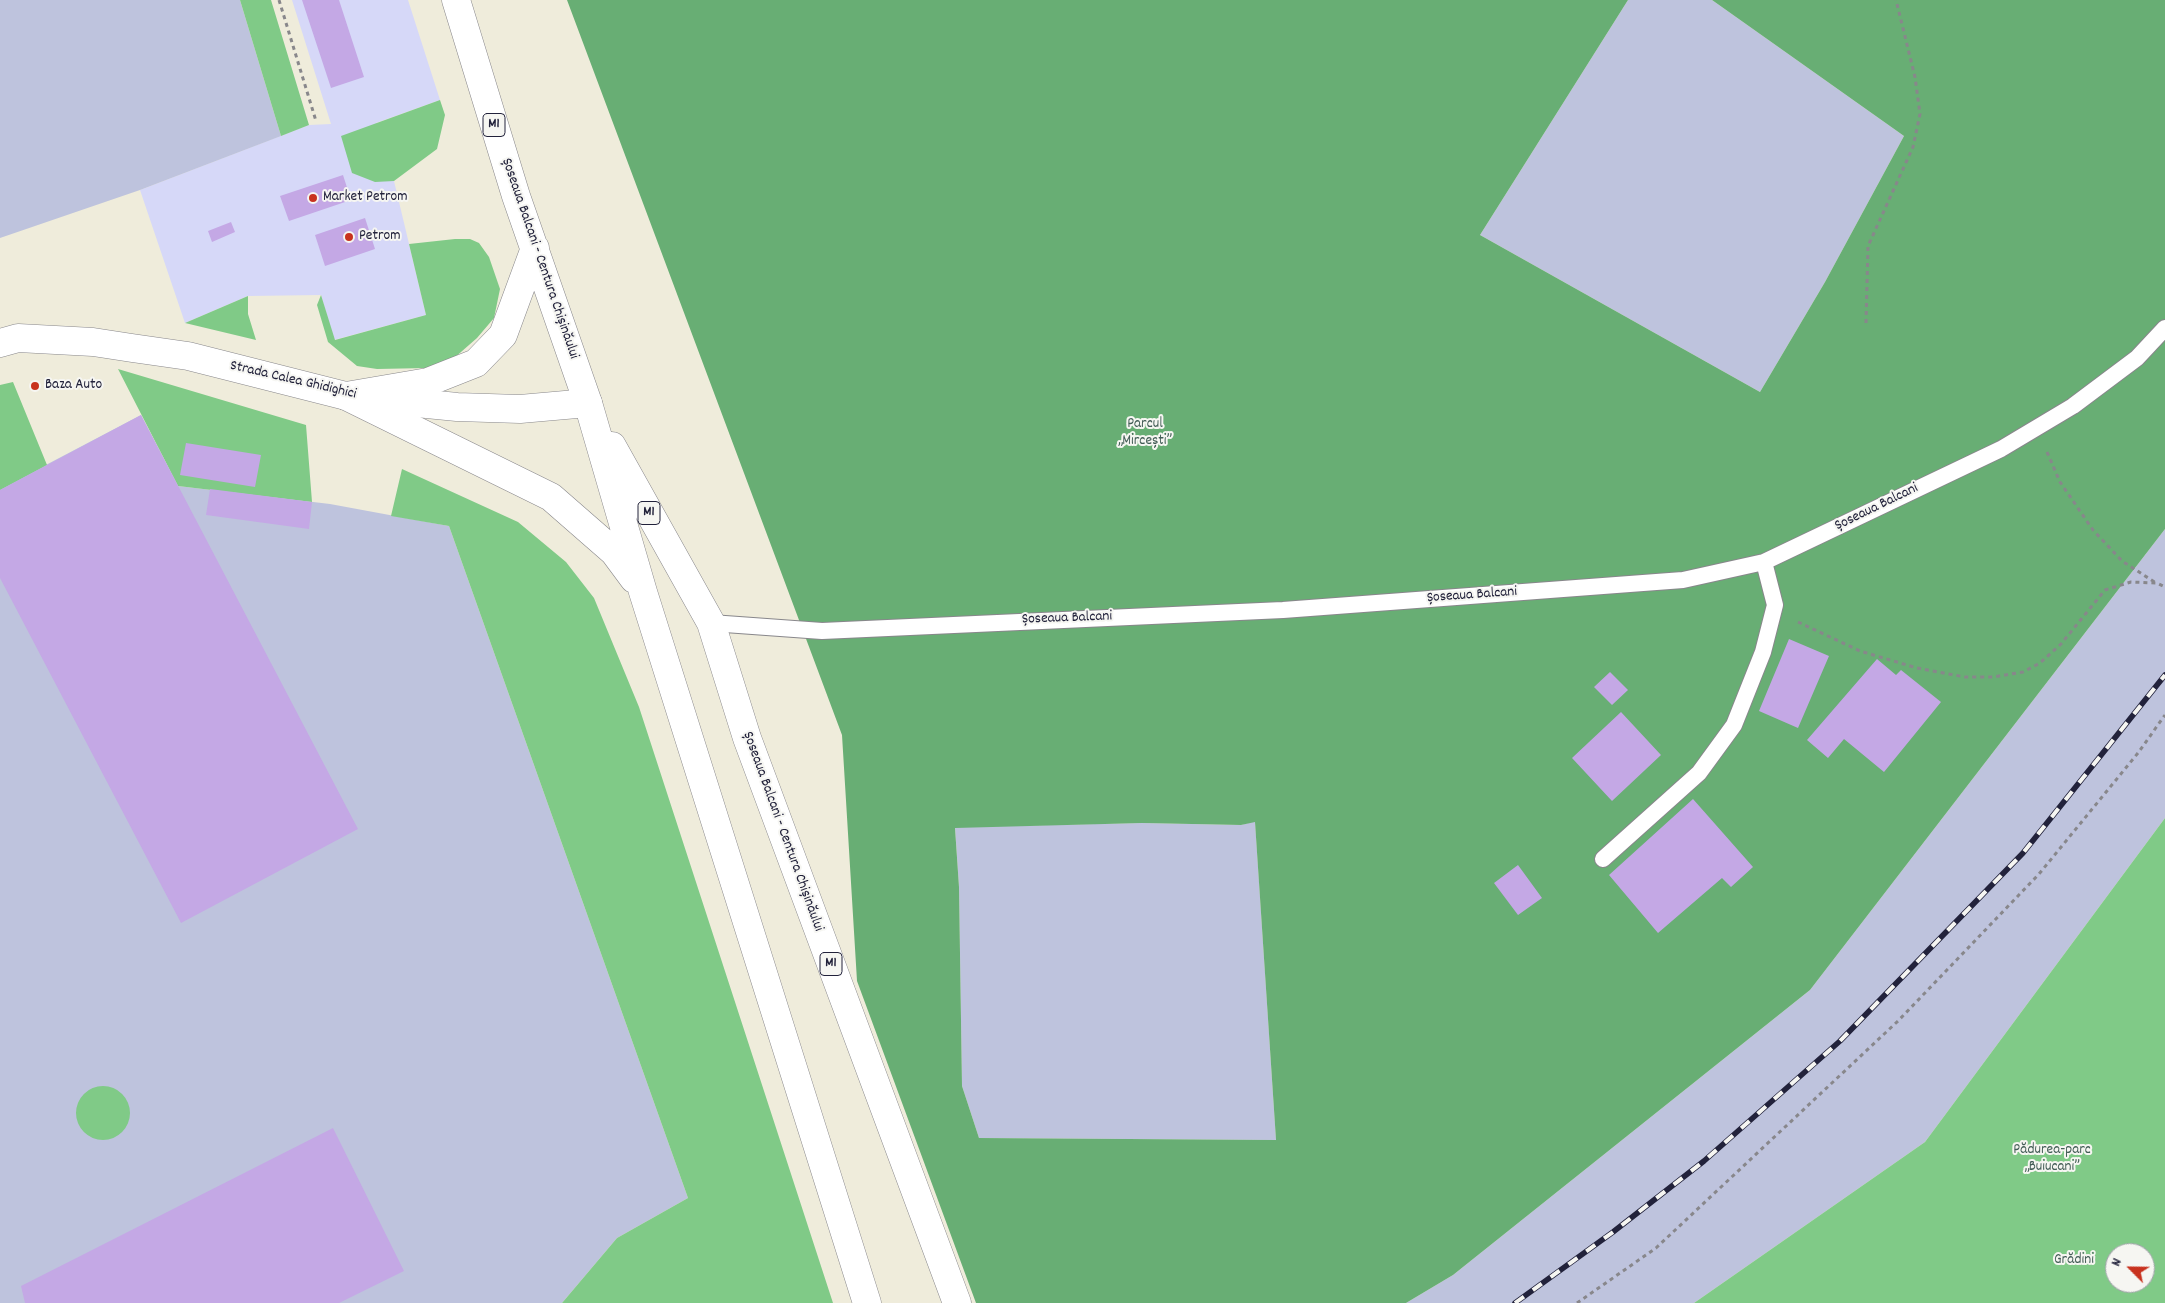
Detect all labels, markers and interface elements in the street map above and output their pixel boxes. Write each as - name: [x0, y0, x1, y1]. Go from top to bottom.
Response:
- road number: M1: [483, 114, 505, 136]
- street label: Șoseaua Balcani - Centura Chișinăului: [496, 156, 582, 362]
- place label: Market Petrom: [323, 189, 408, 207]
- marker: Market Petrom: [307, 192, 319, 204]
- place label: Petrom: [359, 228, 400, 246]
- marker: Petrom: [343, 231, 355, 243]
- street label: Strada Calea Ghidighici: [228, 358, 358, 404]
- place label: Baza Auto: [45, 377, 102, 395]
- marker: Baza Auto: [29, 380, 41, 392]
- park label: Parcul „Mircești”: [1118, 416, 1172, 451]
- street label: Șoseaua Balcani: [1833, 480, 1921, 536]
- road number: M1: [638, 502, 660, 524]
- street label: Șoseaua Balcani: [1426, 584, 1518, 608]
- street label: Șoseaua Balcani: [1022, 608, 1112, 630]
- street label: Șoseaua Balcani - Centura Chișinăului: [737, 730, 827, 934]
- road number: M1: [820, 952, 842, 976]
- park label: Pădurea-parc „Buiucani”: [2013, 1142, 2091, 1177]
- north arrow: [2105, 1243, 2155, 1293]
- park label: Grădini: [2054, 1252, 2094, 1270]
- text: N: [2107, 1255, 2128, 1270]

